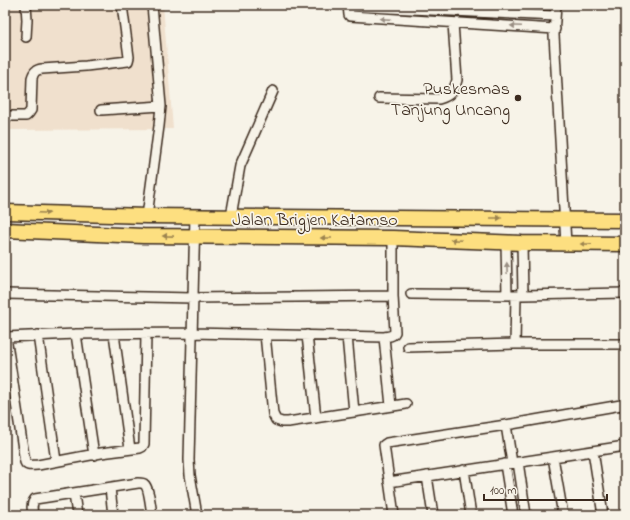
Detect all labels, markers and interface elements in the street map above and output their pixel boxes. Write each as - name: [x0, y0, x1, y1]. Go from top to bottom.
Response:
- one-way arrow: [380, 15, 392, 22]
- one-way arrow: [510, 23, 522, 30]
- place label: Puskesmas Tanjung Uncang: [391, 77, 510, 125]
- marker: Puskesmas Tanjung Uncang: [513, 93, 523, 103]
- street label: Jalan Brigjen Katamso: [232, 208, 398, 235]
- one-way arrow: [38, 210, 51, 216]
- one-way arrow: [490, 215, 503, 221]
- one-way arrow: [162, 233, 174, 240]
- one-way arrow: [319, 235, 332, 241]
- one-way arrow: [450, 237, 462, 244]
- one-way arrow: [579, 241, 592, 247]
- one-way arrow: [504, 261, 510, 274]
- scale bar: [484, 476, 607, 502]
- text: 100 m: [490, 482, 517, 500]

